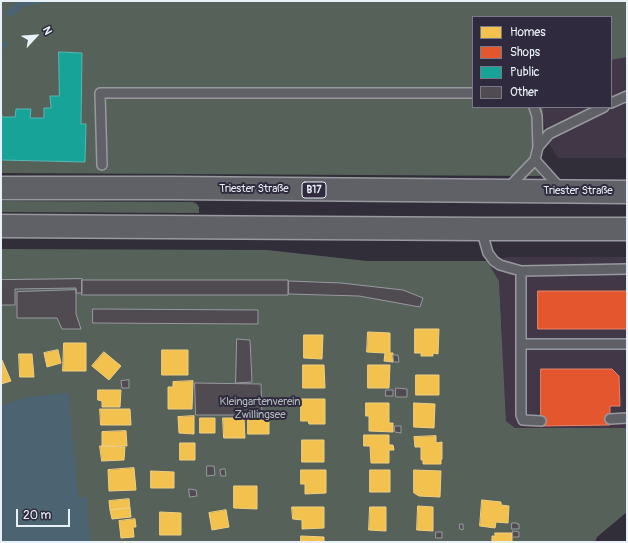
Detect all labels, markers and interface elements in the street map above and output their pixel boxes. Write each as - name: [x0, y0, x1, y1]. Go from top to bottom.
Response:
- north arrow: [16, 16, 56, 56]
- legend: [472, 16, 612, 108]
- text: N: [40, 24, 55, 37]
- text: Homes: [510, 25, 546, 40]
- text: Shops: [510, 45, 540, 60]
- text: Public: [510, 65, 540, 80]
- text: Other: [510, 85, 538, 100]
- street label: Triester Straße: [219, 182, 289, 196]
- road number: B17: [302, 182, 326, 198]
- street label: Triester Straße: [543, 184, 613, 198]
- park label: Kleingartenverein Zwillingsee: [220, 395, 300, 421]
- scale bar: [18, 501, 72, 527]
- text: 20 m: [23, 508, 51, 523]

